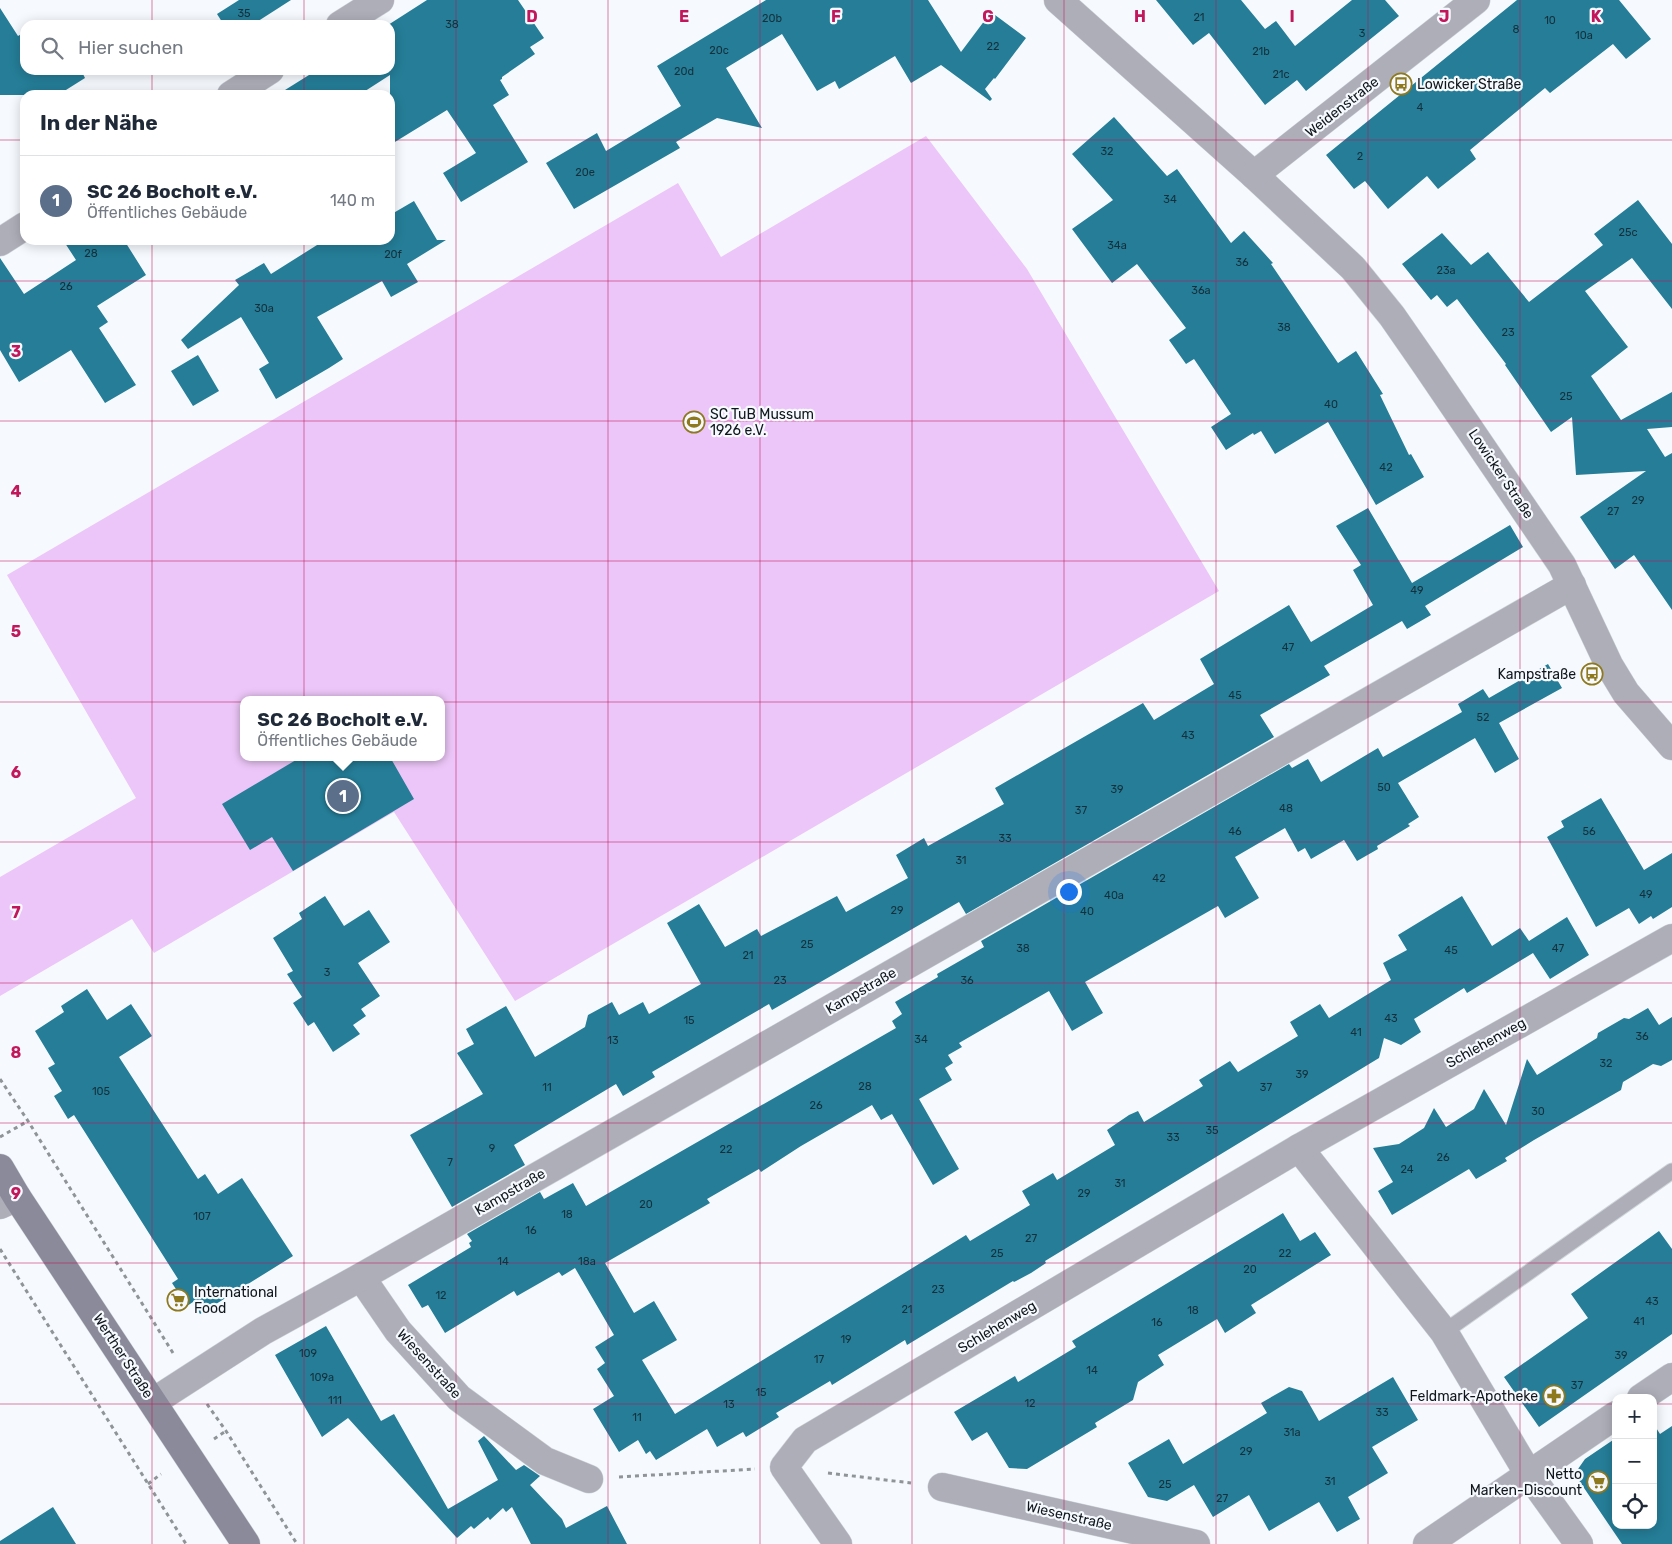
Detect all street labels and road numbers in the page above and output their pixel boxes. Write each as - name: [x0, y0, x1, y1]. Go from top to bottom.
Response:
- street label: Weidenstraße: [1302, 73, 1382, 141]
- street label: Lowicker Straße: [1465, 426, 1537, 522]
- street label: Kampstraße: [823, 964, 899, 1018]
- street label: Schlehenweg: [1443, 1014, 1529, 1072]
- street label: Kampstraße: [472, 1165, 548, 1219]
- street label: Schlehenweg: [955, 1297, 1039, 1357]
- street label: Werther Straße: [89, 1310, 157, 1402]
- street label: Wiesenstraße: [393, 1326, 465, 1402]
- street label: Wiesenstraße: [1024, 1498, 1114, 1534]

